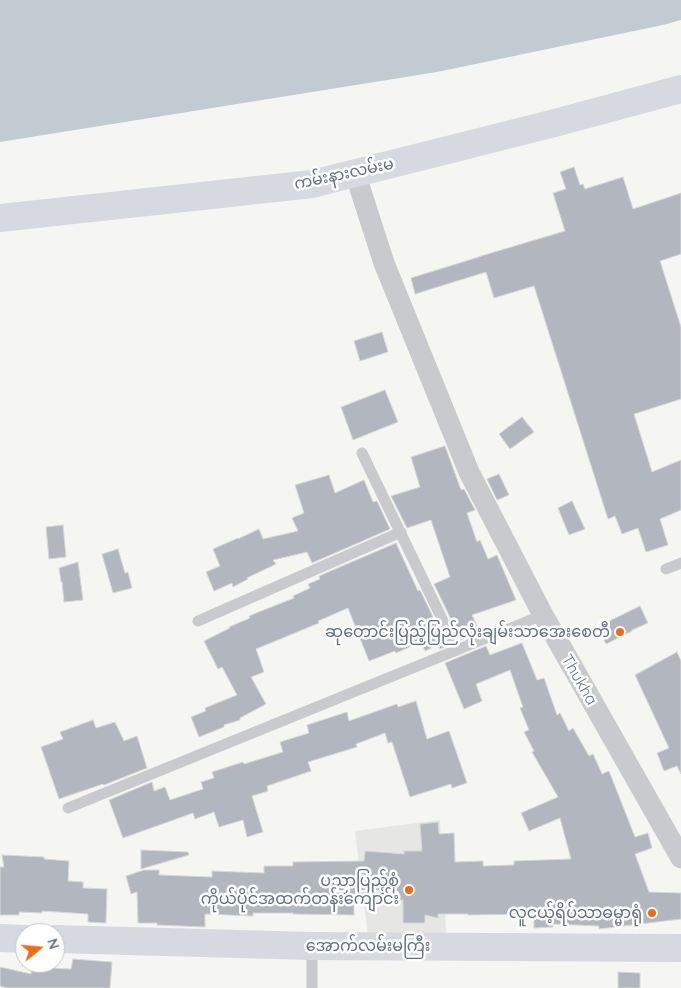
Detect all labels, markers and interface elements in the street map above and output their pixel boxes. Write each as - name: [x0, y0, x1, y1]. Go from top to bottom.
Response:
- street label: ကမ်းနားလမ်းမ: [292, 154, 396, 194]
- place label: ဆုတောင်းပြည့်ပြည်လုံးချမ်းသာအေးစေတီ: [325, 622, 610, 642]
- marker: ဆုတောင်းပြည့်ပြည်လုံးချမ်းသာအေးစေတီ: [614, 626, 626, 638]
- street label: Thukha: [557, 651, 601, 709]
- place label: ပညာပြည့်စုံ ကိုယ်ပိုင်အထက်တန်းကျောင်း: [201, 871, 399, 909]
- marker: ပညာပြည့်စုံ ကိုယ်ပိုင်အထက်တန်းကျောင်း: [403, 884, 415, 896]
- place label: လူငယ့်ရိပ်သာဓမ္မာရုံ: [509, 903, 642, 923]
- marker: လူငယ့်ရိပ်သာဓမ္မာရုံ: [646, 907, 658, 919]
- north arrow: [15, 923, 65, 973]
- text: N: [43, 936, 63, 951]
- street label: အောက်လမ်းမကြီး: [306, 936, 430, 956]

